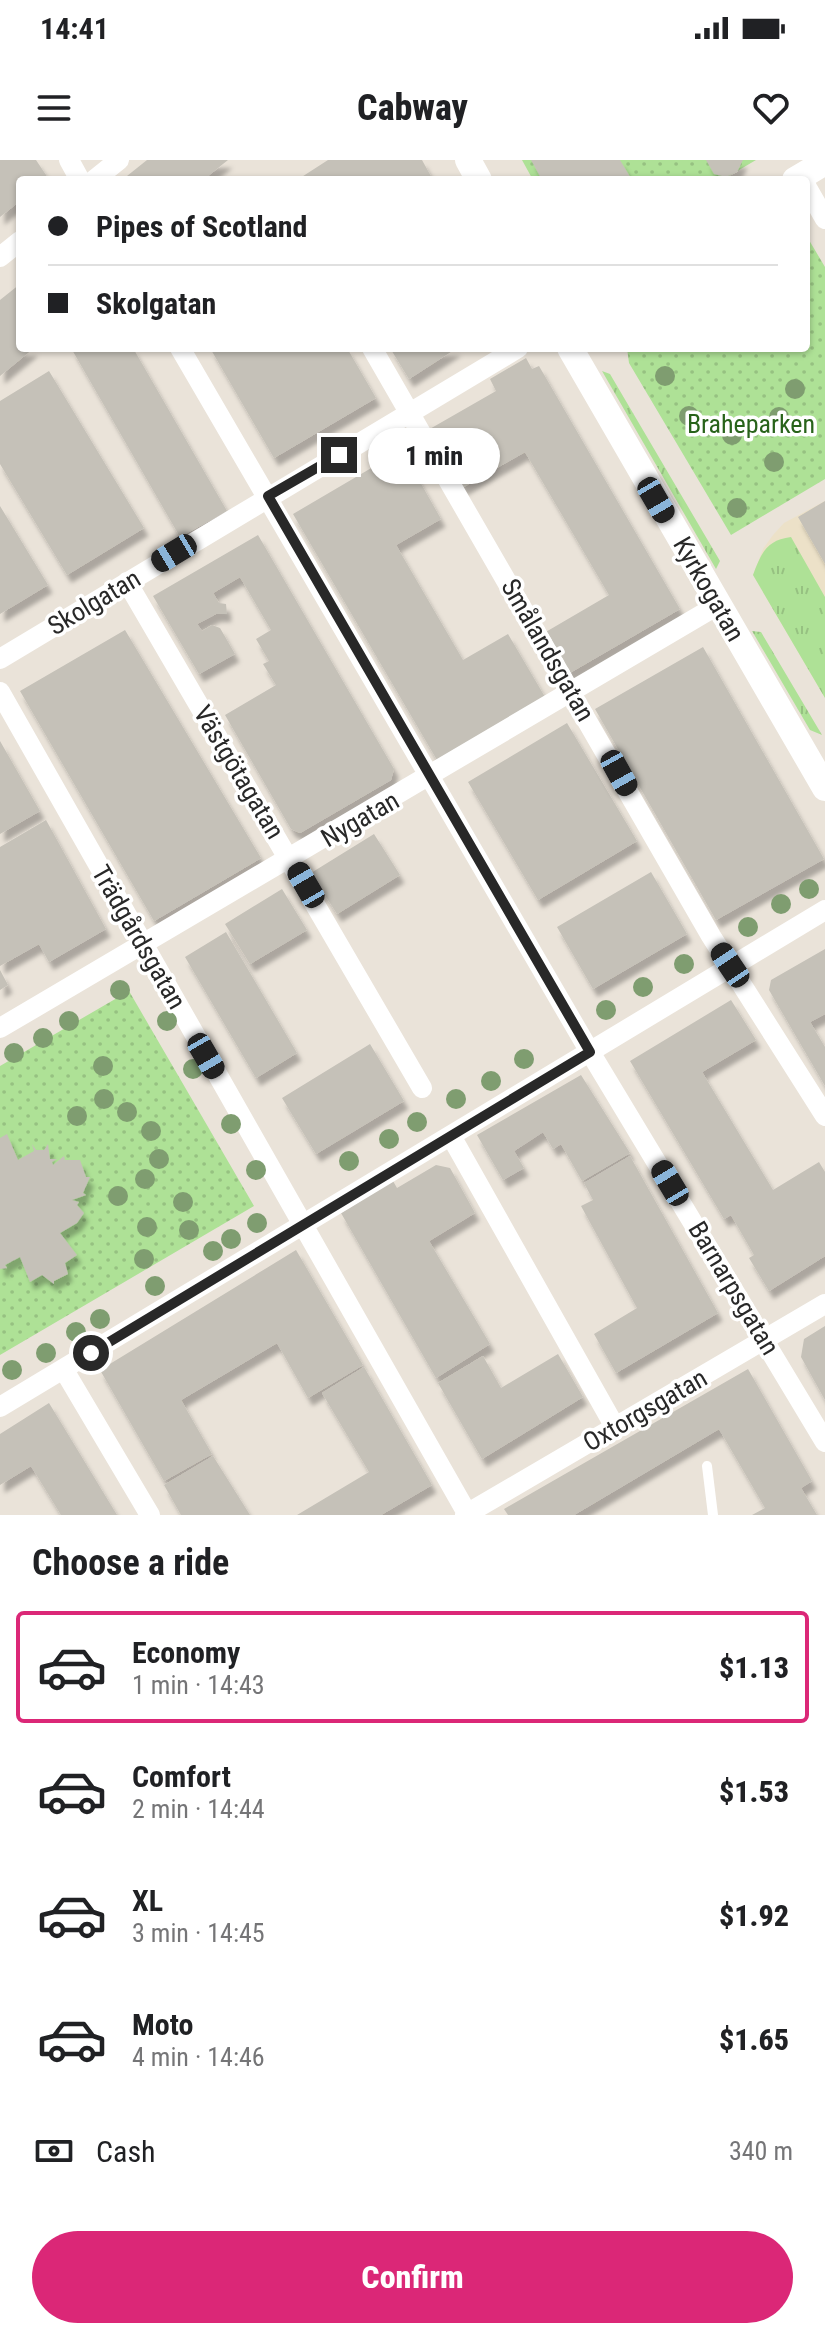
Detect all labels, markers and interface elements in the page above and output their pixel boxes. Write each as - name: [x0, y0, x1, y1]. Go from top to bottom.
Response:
- text: 14:41: [40, 11, 109, 46]
- icon: menu: [32, 86, 76, 130]
- icon: heart: [749, 86, 793, 130]
- text: Cabway: [357, 87, 468, 129]
- text: Pipes of Scotland: [96, 209, 307, 244]
- text: Skolgatan: [96, 286, 216, 321]
- park label: Braheparken: [687, 409, 815, 439]
- callout: 1 min: [367, 427, 499, 483]
- route end: [321, 437, 357, 473]
- text: 1 min: [405, 441, 463, 471]
- car: [634, 473, 678, 527]
- car: [147, 530, 201, 576]
- street label: Kyrkogatan: [667, 532, 751, 646]
- street label: Skolgatan: [42, 563, 146, 641]
- street label: Smålandsgatan: [495, 574, 601, 726]
- street label: Västgötagatan: [188, 700, 290, 844]
- car: [597, 746, 641, 800]
- street label: Nygatan: [316, 785, 404, 853]
- car: [284, 858, 328, 912]
- street label: Trädgårdsgatan: [86, 860, 192, 1014]
- car: [707, 938, 753, 992]
- car: [184, 1029, 228, 1083]
- car: [647, 1156, 693, 1210]
- street label: Barnarpsgatan: [682, 1216, 786, 1360]
- route start: [73, 1335, 109, 1371]
- street label: Oxtorgsgatan: [578, 1363, 712, 1457]
- text: Choose a ride: [32, 1542, 229, 1584]
- icon: car: [36, 1631, 108, 1703]
- text: Economy: [132, 1635, 240, 1670]
- text: $1.13: [719, 1650, 789, 1685]
- text: 1 min · 14:43: [132, 1670, 265, 1700]
- icon: car: [36, 1755, 108, 1827]
- text: Comfort: [132, 1759, 231, 1794]
- text: $1.53: [719, 1774, 789, 1809]
- text: 2 min · 14:44: [132, 1794, 265, 1824]
- icon: car: [36, 1879, 108, 1951]
- text: XL: [132, 1883, 163, 1918]
- text: $1.92: [719, 1898, 789, 1933]
- text: 3 min · 14:45: [132, 1918, 265, 1948]
- icon: car: [36, 2003, 108, 2075]
- text: Moto: [132, 2007, 193, 2042]
- text: $1.65: [719, 2022, 789, 2057]
- text: 4 min · 14:46: [132, 2042, 265, 2072]
- icon: cash: [32, 2129, 76, 2173]
- text: Cash: [96, 2134, 156, 2169]
- text: 340 m: [729, 2136, 793, 2166]
- button: Confirm: [32, 2231, 793, 2323]

